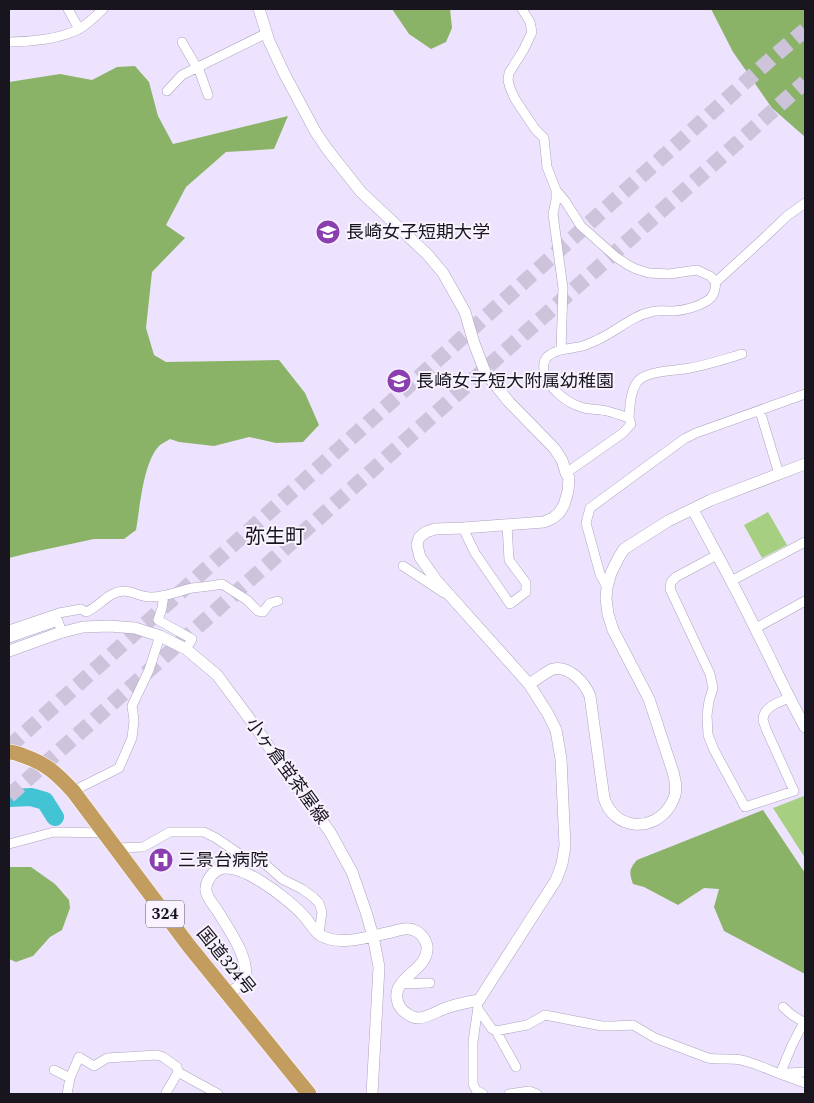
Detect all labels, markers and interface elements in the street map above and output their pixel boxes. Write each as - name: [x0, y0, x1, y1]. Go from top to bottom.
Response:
- school or university icon: 長崎女子短期大学: [315, 219, 341, 245]
- place label: 長崎女子短期大学: [346, 219, 490, 246]
- school or university icon: 長崎女子短大附属幼稚園: [386, 368, 412, 394]
- place label: 長崎女子短大附属幼稚園: [416, 368, 614, 395]
- district label: 弥生町: [245, 522, 305, 552]
- street label: 小ヶ倉蛍茶屋線: [239, 712, 335, 830]
- hospital icon: 三景台病院: [148, 847, 174, 873]
- place label: 三景台病院: [178, 847, 268, 874]
- road number: 324: [146, 901, 184, 928]
- street label: 国道324号: [190, 921, 262, 1001]

